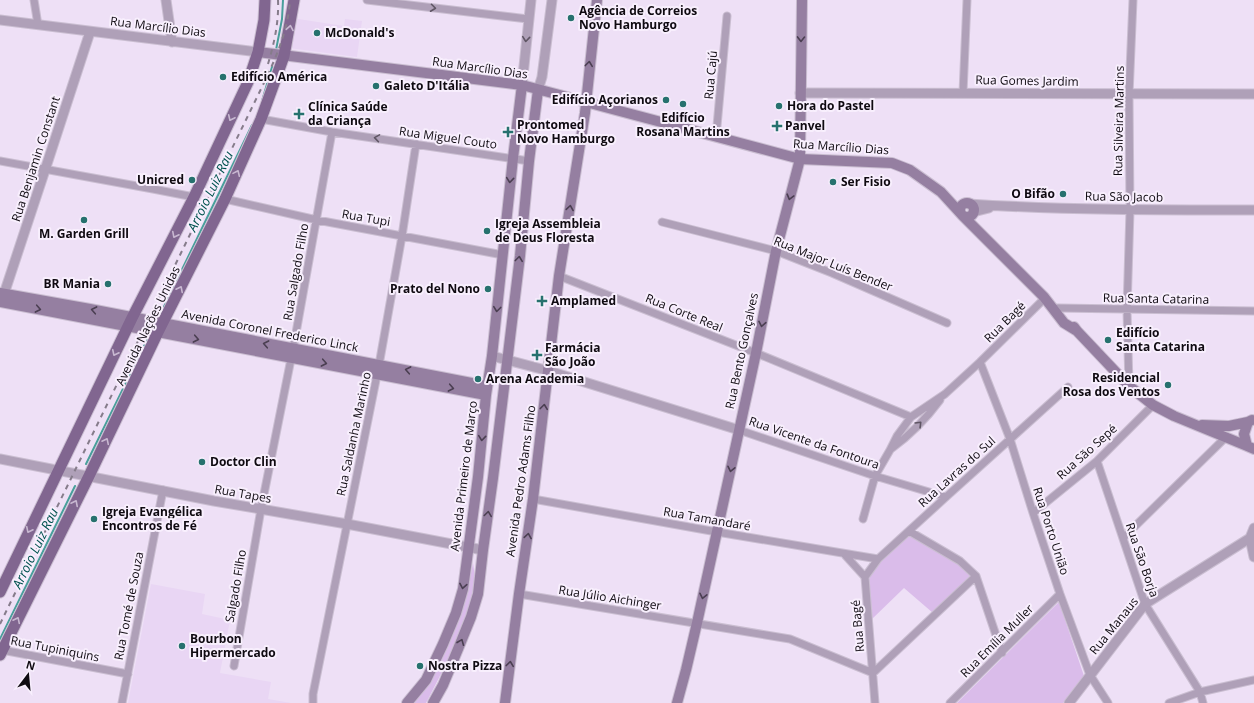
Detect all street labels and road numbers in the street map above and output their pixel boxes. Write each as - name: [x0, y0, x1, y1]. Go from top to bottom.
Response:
- street label: Rua Marcílio Dias: [109, 12, 207, 41]
- street label: Rua Cajú: [700, 50, 721, 100]
- street label: Rua Marcílio Dias: [431, 52, 529, 83]
- street label: Rua Silveira Martins: [1109, 65, 1128, 176]
- street label: Rua Gomes Jardim: [975, 71, 1079, 90]
- street label: Rua Benjamin Constant: [7, 94, 64, 224]
- street label: Rua Miguel Couto: [398, 122, 498, 153]
- street label: Rua Marcílio Dias: [792, 135, 890, 158]
- street label: Rua São Jacob: [1085, 187, 1163, 206]
- street label: Rua Tupi: [341, 205, 392, 230]
- street label: Rua Salgado Filho: [279, 222, 312, 322]
- street label: Rua Major Luís Bender: [771, 232, 895, 295]
- street label: Avenida Nações Unidas: [111, 263, 184, 388]
- street label: Rua Corte Real: [643, 289, 725, 336]
- street label: Rua Santa Catarina: [1103, 289, 1209, 308]
- street label: Rua Bento Gonçalves: [721, 291, 762, 410]
- street label: Rua Bagé: [980, 297, 1029, 346]
- street label: Avenida Coronel Frederico Linck: [180, 305, 361, 356]
- street label: Rua Saldanha Marinho: [332, 370, 375, 498]
- street label: Avenida Primeiro de Março: [446, 400, 481, 552]
- street label: Avenida Pedro Adams Filho: [501, 404, 540, 558]
- street label: Rua Vicente da Fontoura: [747, 412, 882, 473]
- street label: Rua São Sepé: [1053, 420, 1121, 483]
- street label: Rua Lavras do Sul: [914, 432, 999, 511]
- street label: Rua Tapes: [213, 480, 273, 507]
- street label: Rua Porto União: [1029, 485, 1074, 577]
- street label: Rua Tamandaré: [662, 502, 752, 535]
- street label: Rua São Borja: [1122, 520, 1163, 599]
- street label: Salgado Filho: [221, 548, 250, 624]
- street label: Rua Tomé de Souza: [110, 550, 147, 662]
- street label: Rua Júlio Aichinger: [557, 581, 663, 614]
- street label: Rua Manaus: [1085, 593, 1142, 658]
- street label: Rua Bagé: [847, 599, 868, 653]
- street label: Rua Emília Muller: [956, 600, 1037, 681]
- street label: Rua Tupiniquins: [9, 632, 101, 666]

